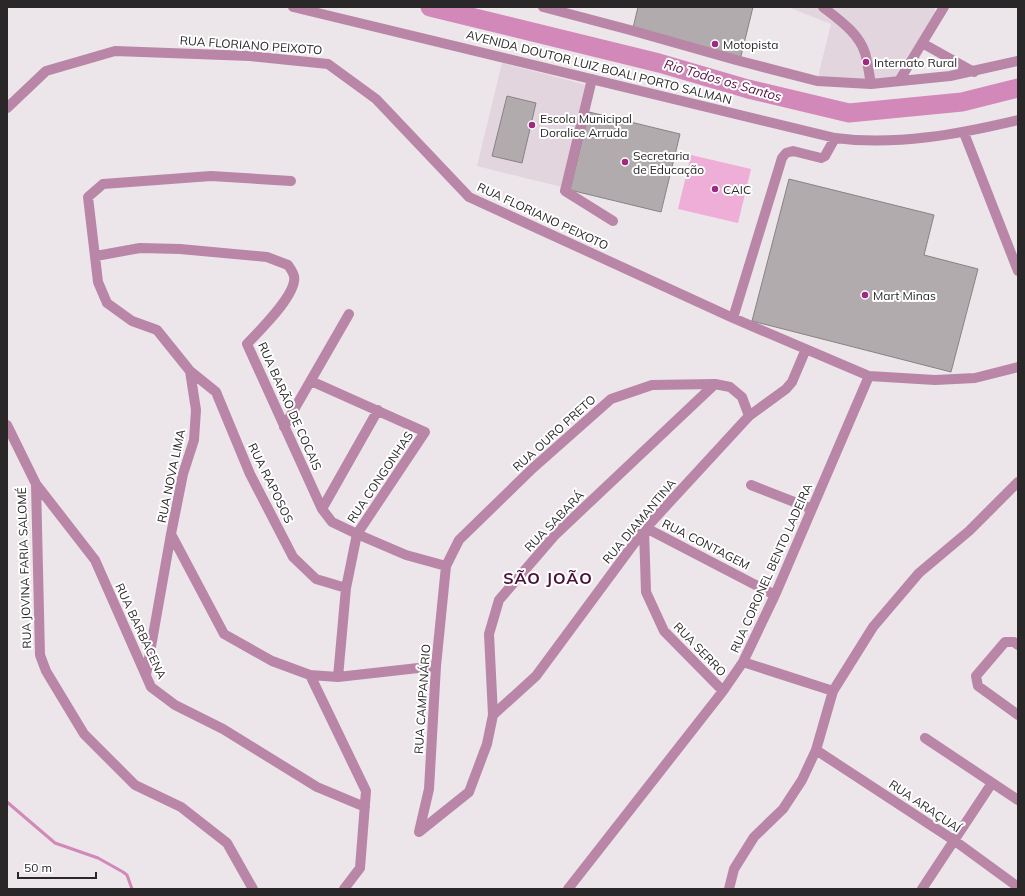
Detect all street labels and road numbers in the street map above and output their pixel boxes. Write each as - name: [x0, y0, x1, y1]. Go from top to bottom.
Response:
- street label: AVENIDA DOUTOR LUIZ BOALI PORTO SALMAN: [465, 27, 733, 107]
- street label: RUA FLORIANO PEIXOTO: [179, 33, 323, 57]
- street label: RUA FLORIANO PEIXOTO: [475, 179, 611, 253]
- street label: RUA BARÃO DE COCAIS: [255, 340, 325, 472]
- street label: RUA OURO PRETO: [509, 392, 599, 474]
- street label: RUA NOVA LIMA: [154, 428, 188, 524]
- street label: RUA CONGONHAS: [344, 428, 416, 526]
- street label: RUA RAPOSOS: [245, 441, 297, 525]
- street label: RUA DIAMANTINA: [599, 475, 679, 566]
- street label: RUA CORONEL BENTO LADEIRA: [727, 481, 815, 655]
- street label: RUA JOVINA FARIA SALOMÉ: [14, 487, 34, 649]
- street label: RUA SABARÁ: [521, 487, 587, 555]
- street label: RUA CONTAGEM: [660, 515, 752, 573]
- street label: RUA BARBACENA: [112, 581, 170, 681]
- street label: RUA SERRO: [671, 619, 729, 679]
- street label: RUA CAMPANÁRIO: [411, 643, 433, 755]
- street label: RUA ARAÇUAÍ: [886, 776, 965, 836]

